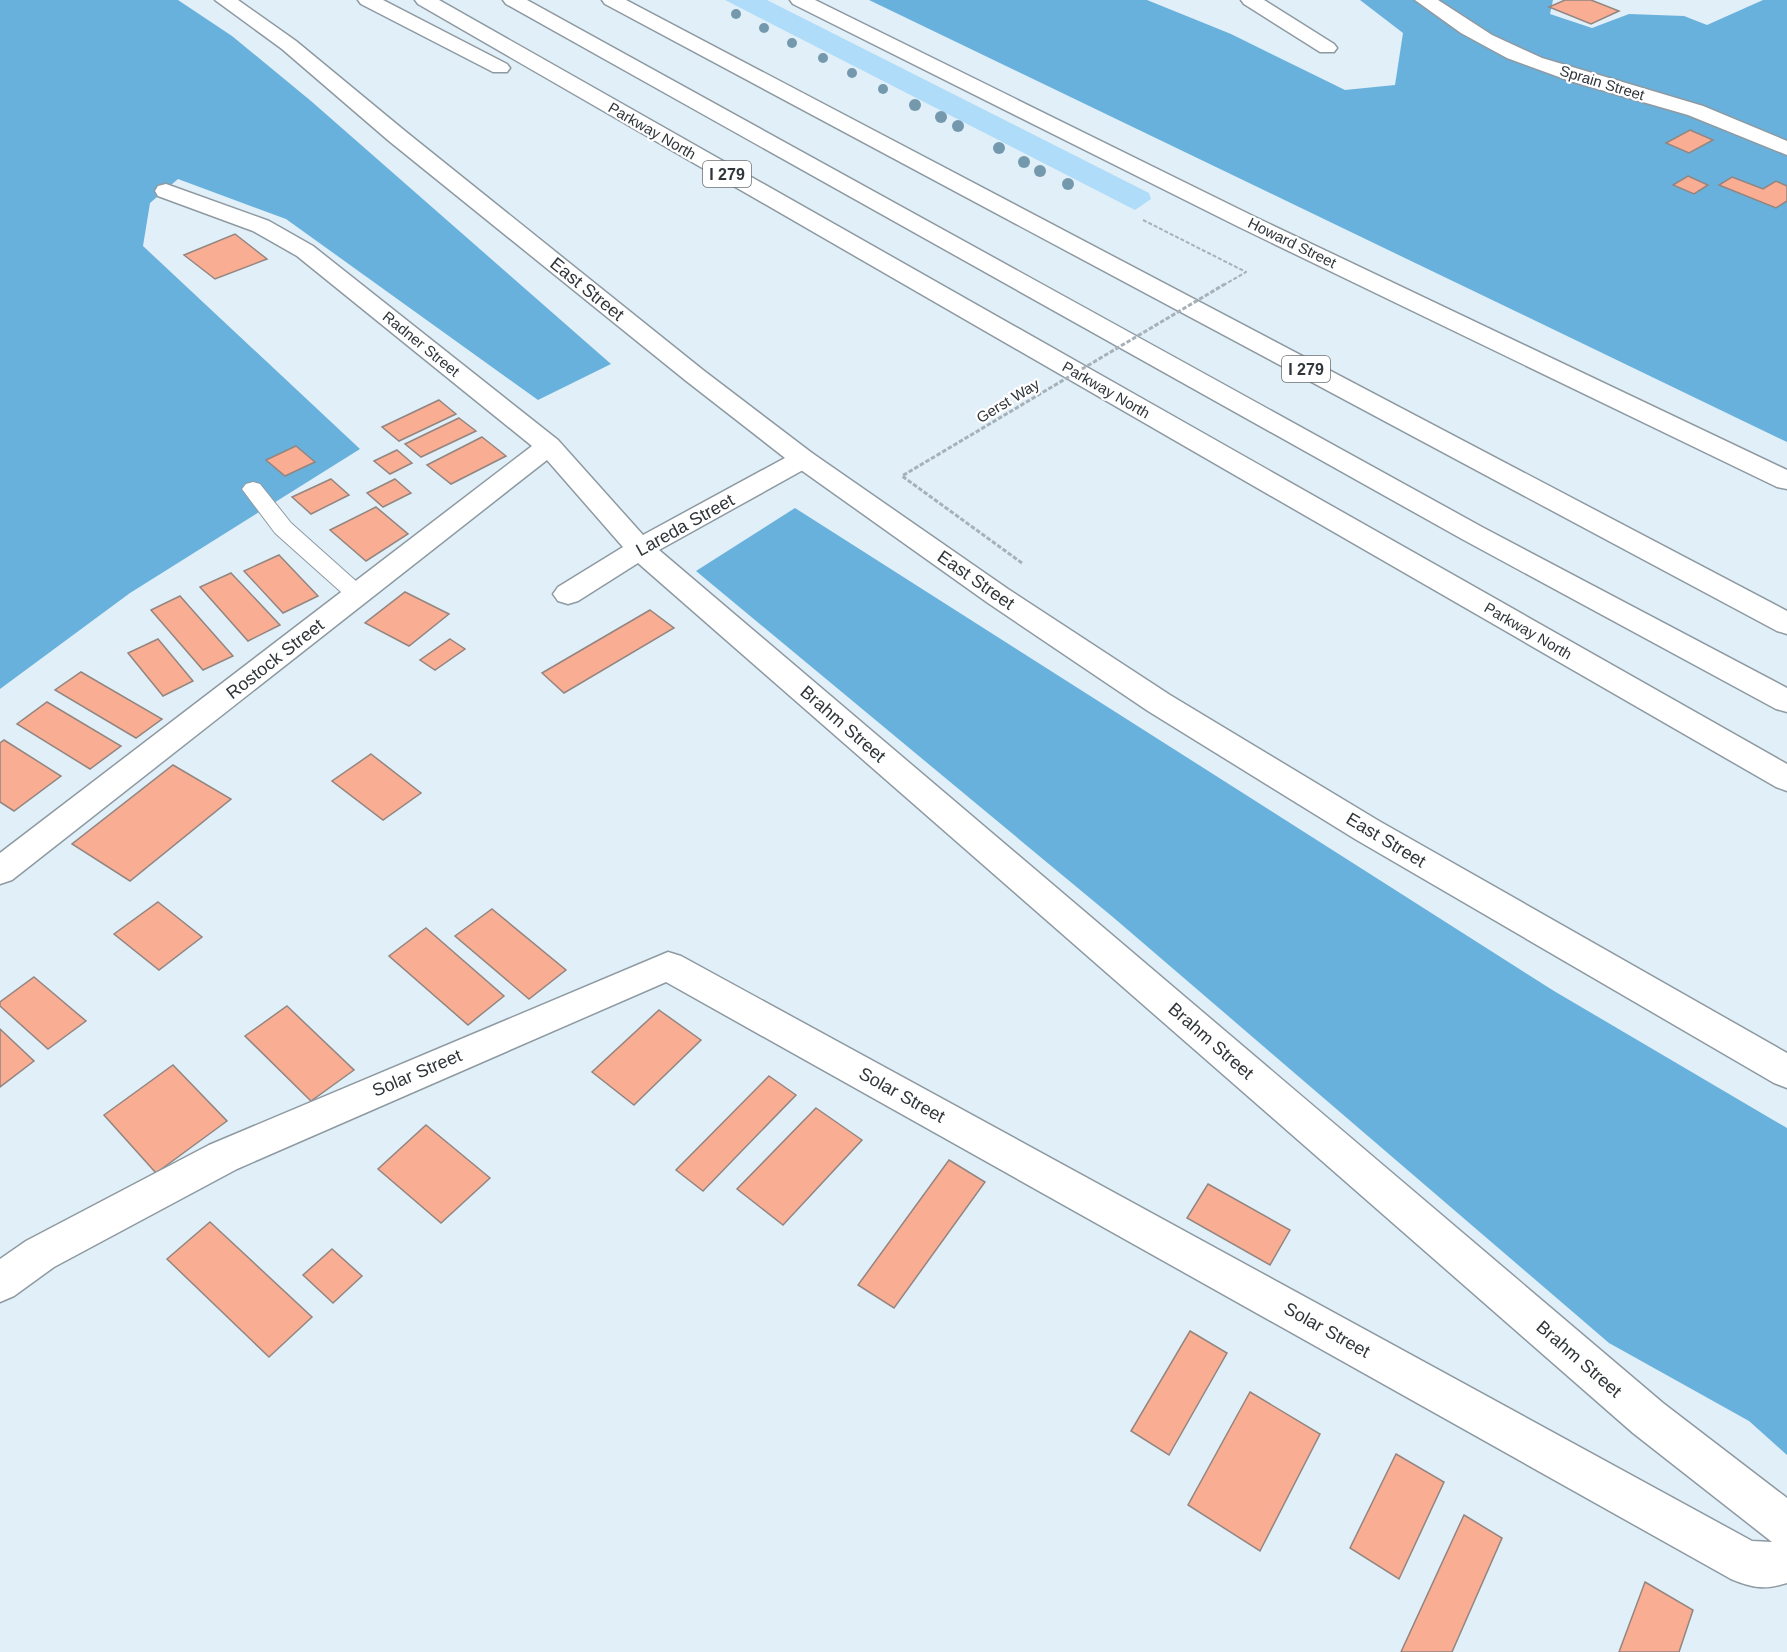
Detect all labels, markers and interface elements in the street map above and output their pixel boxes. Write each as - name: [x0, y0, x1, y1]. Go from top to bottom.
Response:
- street label: Sprain Street: [1558, 62, 1647, 104]
- street label: Parkway North: [605, 99, 699, 163]
- road number: I 279: [703, 161, 751, 187]
- street label: Howard Street: [1245, 214, 1340, 272]
- street label: East Street: [546, 253, 628, 325]
- street label: Radner Street: [380, 308, 464, 380]
- road number: I 279: [1282, 356, 1330, 382]
- street label: Parkway North: [1059, 358, 1153, 422]
- street label: Gerst Way: [973, 375, 1043, 426]
- street label: Lareda Street: [632, 490, 738, 560]
- street label: East Street: [934, 546, 1018, 614]
- street label: Parkway North: [1481, 599, 1575, 663]
- street label: Rostock Street: [222, 615, 328, 703]
- street label: Brahm Street: [796, 682, 890, 766]
- street label: East Street: [1343, 808, 1429, 872]
- street label: Brahm Street: [1164, 999, 1258, 1083]
- street label: Solar Street: [369, 1045, 465, 1101]
- street label: Solar Street: [856, 1063, 948, 1127]
- street label: Solar Street: [1281, 1298, 1373, 1362]
- street label: Brahm Street: [1532, 1317, 1626, 1401]

